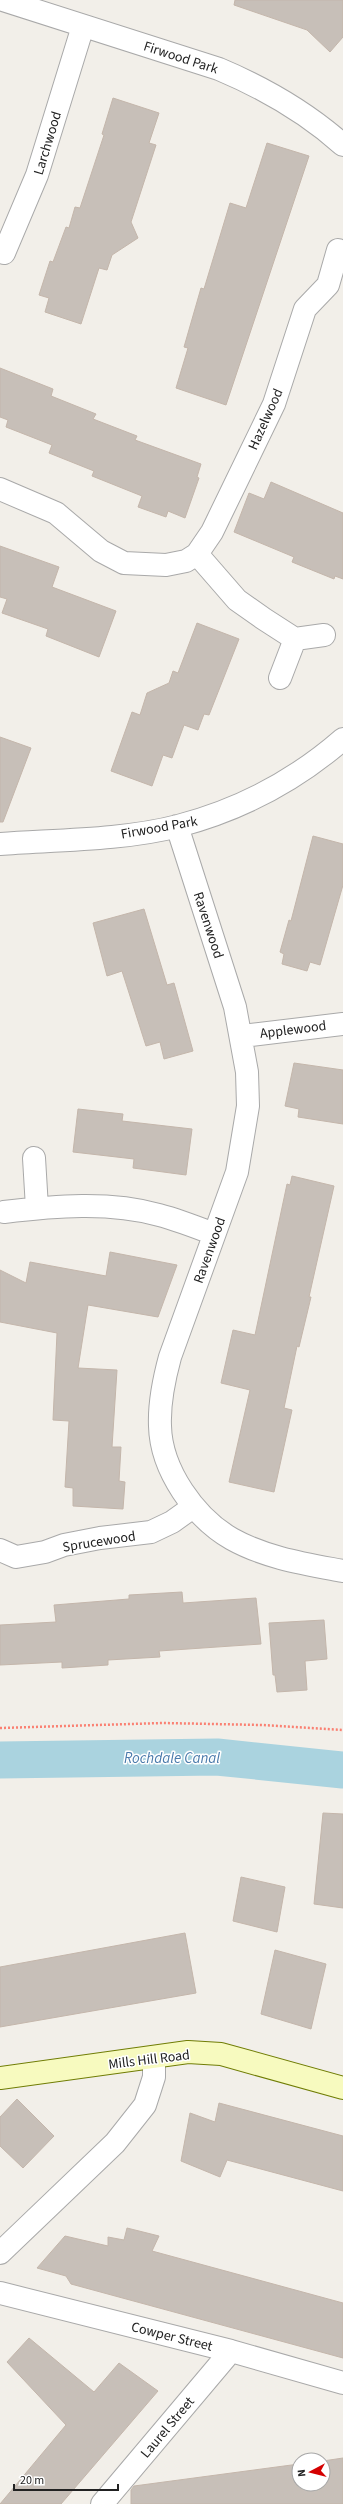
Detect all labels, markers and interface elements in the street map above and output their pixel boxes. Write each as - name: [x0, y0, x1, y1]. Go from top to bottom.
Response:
- street label: Firwood Park: [141, 36, 221, 79]
- street label: Larchwood: [29, 109, 67, 178]
- street label: Hazelwood: [243, 385, 288, 453]
- street label: Firwood Park: [119, 811, 199, 845]
- street label: Ravenwood: [188, 889, 228, 961]
- street label: Applewood: [259, 1016, 327, 1044]
- street label: Ravenwood: [189, 1214, 231, 1286]
- street label: Sprucewood: [61, 1526, 137, 1558]
- water label: Rochdale Canal: [124, 1748, 220, 1769]
- street label: Mills Hill Road: [107, 2045, 191, 2075]
- street label: Cowper Street: [129, 2317, 215, 2357]
- street label: Laurel Street: [136, 2392, 200, 2463]
- north arrow: [291, 2452, 331, 2492]
- scale bar: [14, 2466, 118, 2492]
- text: N: [294, 2469, 309, 2478]
- text: 20 m: [20, 2472, 44, 2489]

